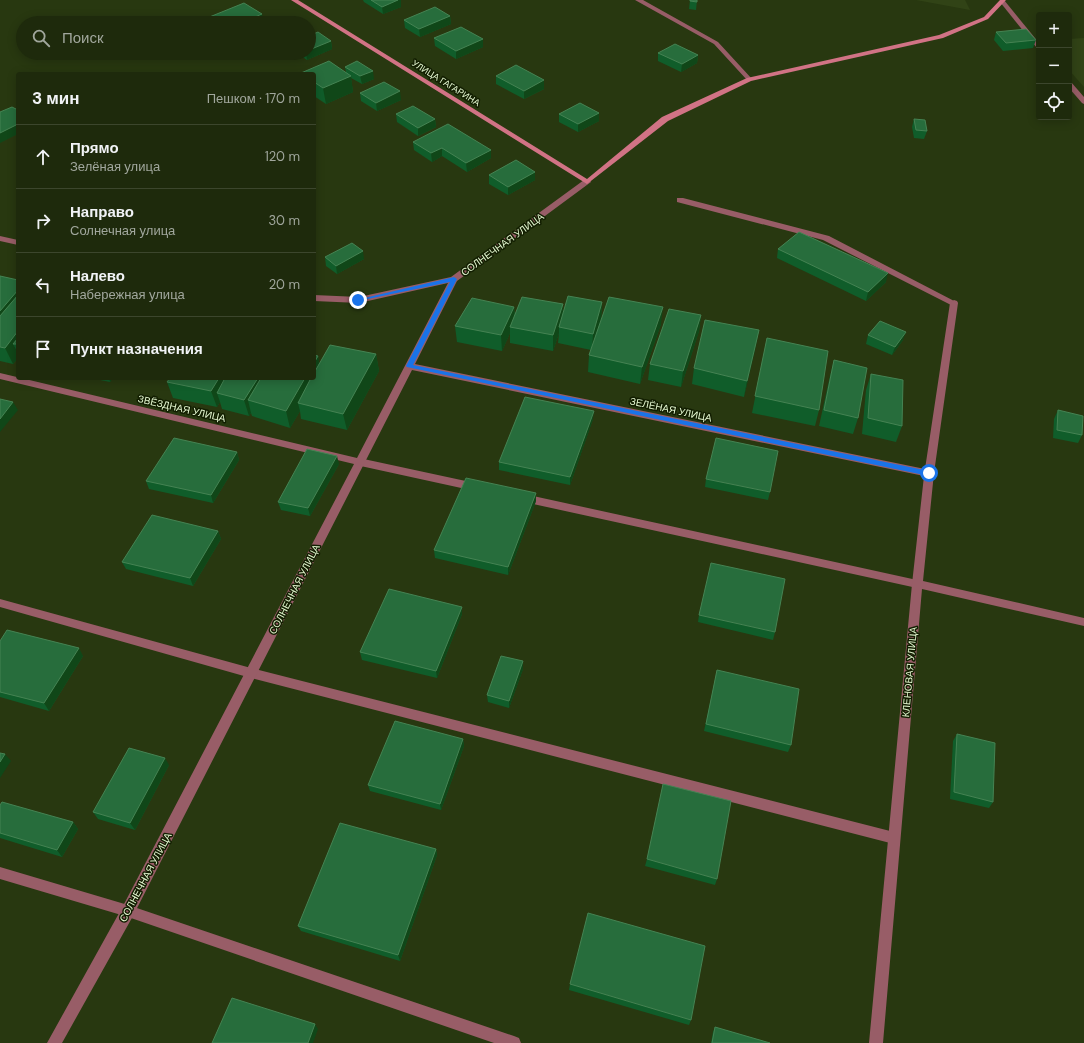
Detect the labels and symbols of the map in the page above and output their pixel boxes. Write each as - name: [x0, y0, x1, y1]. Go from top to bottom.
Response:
- street label: УЛИЦА ГАГАРИНА: [410, 57, 482, 109]
- street label: СОЛНЕЧНАЯ УЛИЦА: [458, 210, 547, 279]
- route end: [349, 291, 367, 309]
- street label: ЗВЁЗДНАЯ УЛИЦА: [137, 392, 227, 425]
- street label: ЗЕЛЁНАЯ УЛИЦА: [629, 394, 713, 425]
- route start: [920, 464, 938, 482]
- street label: СОЛНЕЧНАЯ УЛИЦА: [266, 542, 323, 636]
- street label: КЛЕНОВАЯ УЛИЦА: [899, 626, 920, 718]
- street label: СОЛНЕЧНАЯ УЛИЦА: [116, 830, 175, 924]

